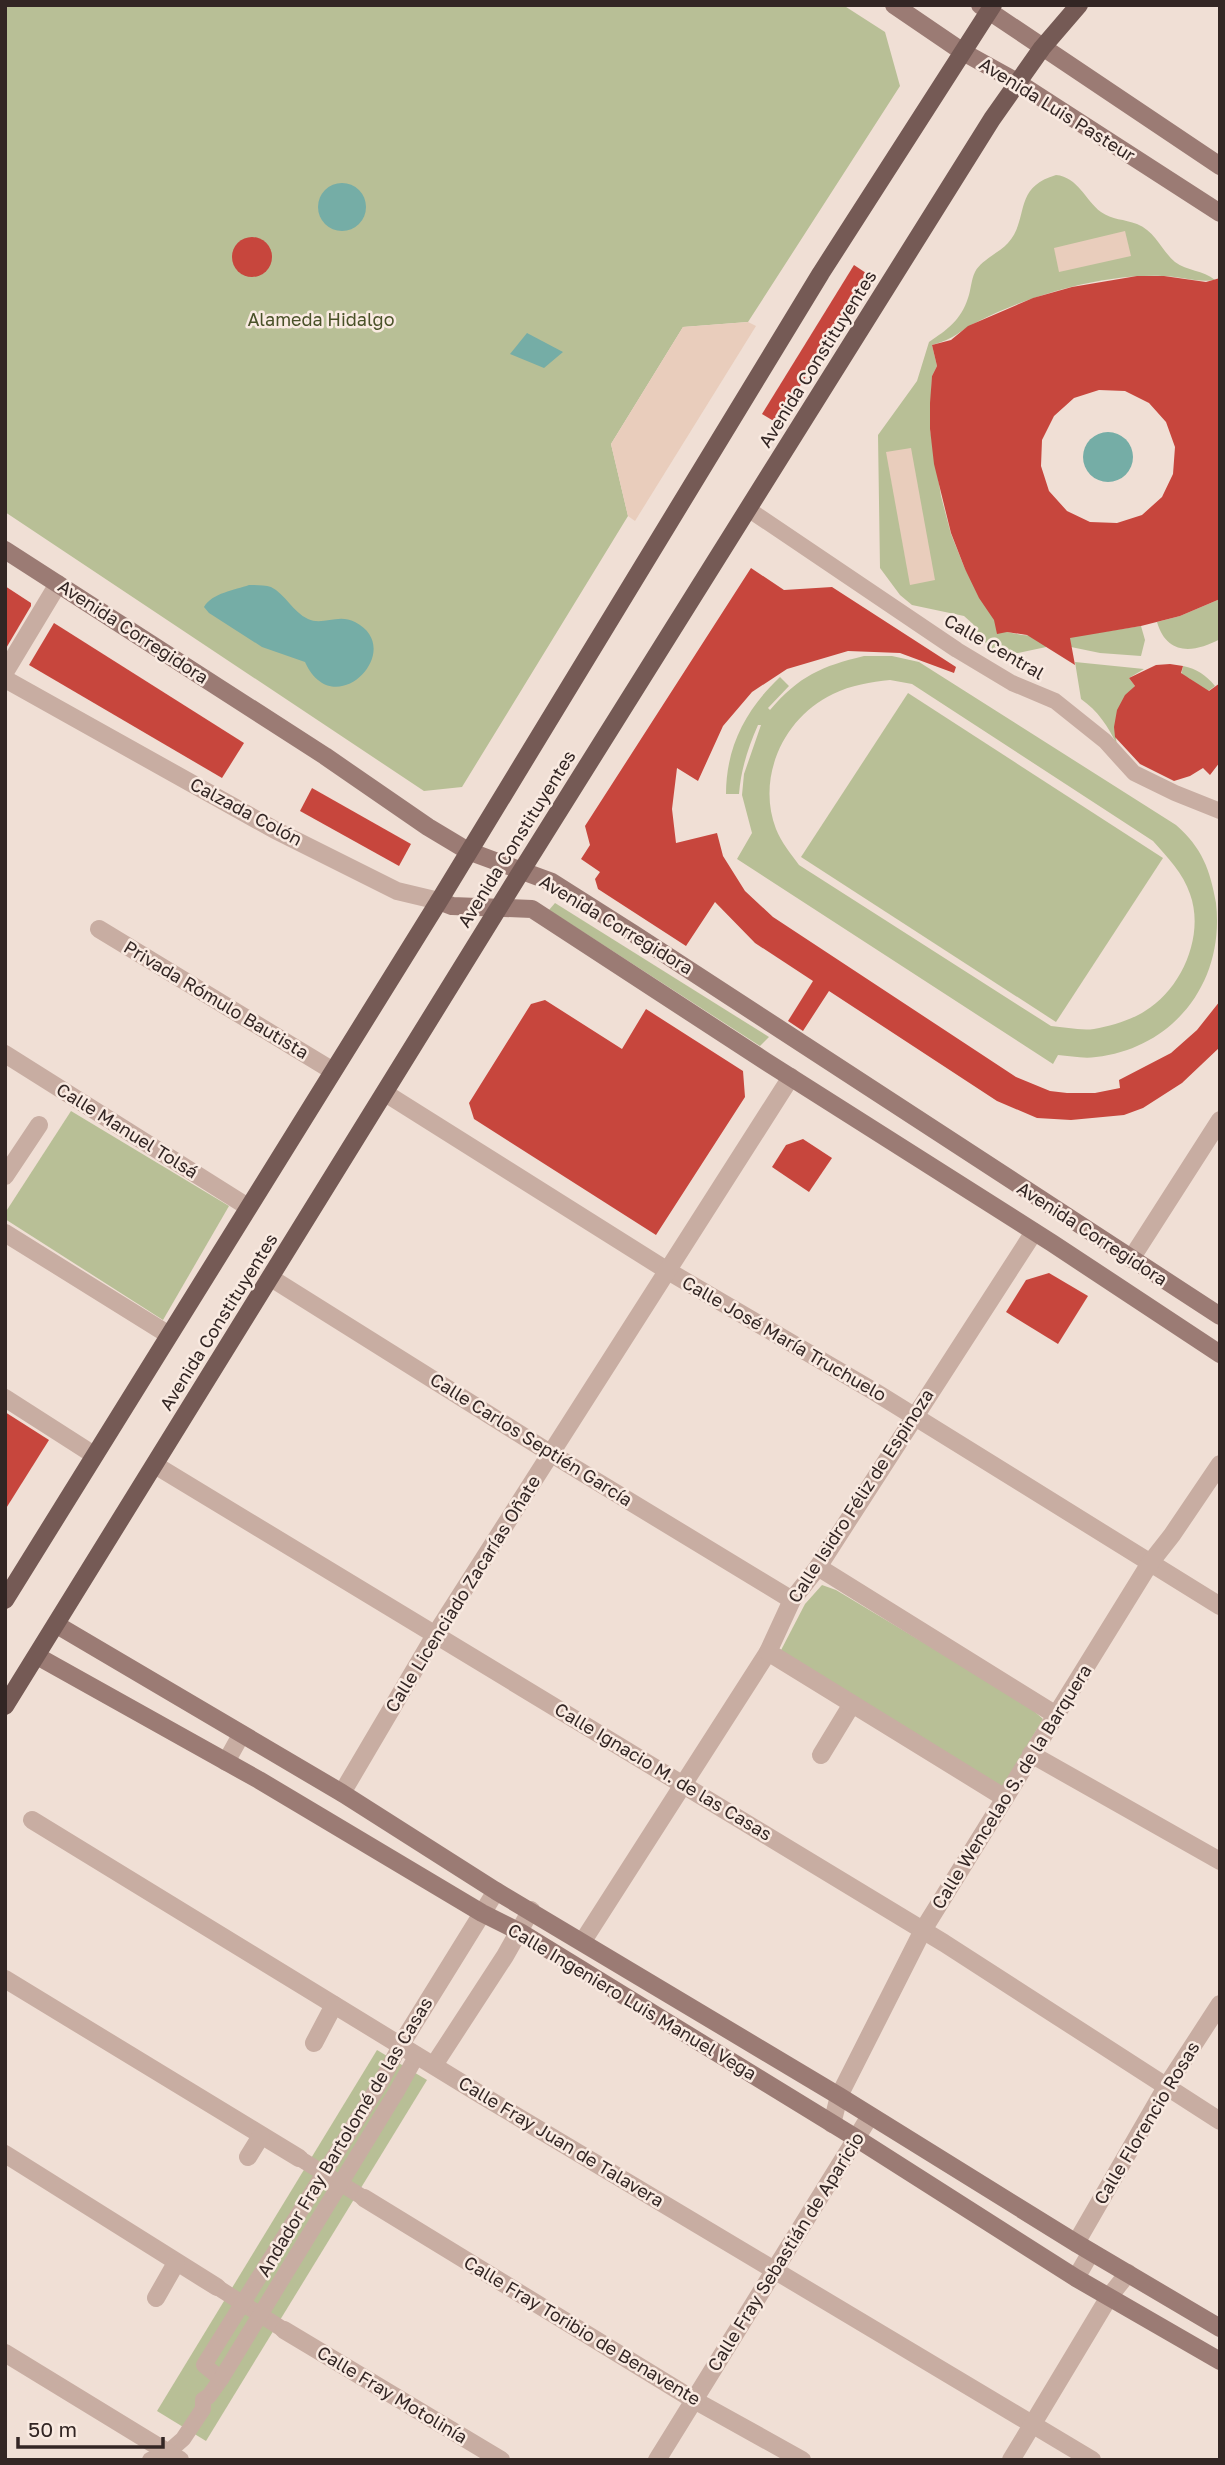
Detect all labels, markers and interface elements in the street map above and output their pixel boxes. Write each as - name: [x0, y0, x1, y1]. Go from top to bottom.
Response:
- street label: Avenida Luis Pasteur: [976, 52, 1139, 166]
- street label: Avenida Constituyentes: [754, 266, 881, 451]
- park label: Alameda Hidalgo: [248, 308, 394, 330]
- street label: Avenida Corregidora: [54, 574, 213, 688]
- street label: Calle Central: [940, 609, 1049, 684]
- street label: Avenida Constituyentes: [453, 746, 580, 931]
- street label: Calzada Colón: [187, 772, 306, 850]
- street label: Avenida Corregidora: [536, 870, 697, 979]
- street label: Privada Rómulo Bautista: [120, 935, 313, 1063]
- street label: Calle Manuel Tolsá: [53, 1078, 202, 1183]
- street label: Avenida Corregidora: [1013, 1176, 1172, 1290]
- street label: Avenida Constituyentes: [155, 1229, 282, 1414]
- street label: Calle José María Truchuelo: [678, 1271, 891, 1406]
- street label: Calle Carlos Septién García: [426, 1368, 637, 1511]
- street label: Calle Isidro Féliz de Espinoza: [783, 1384, 938, 1607]
- street label: Calle Licenciado Zacarías Oñate: [380, 1471, 544, 1716]
- street label: Calle Wencelao S. de la Barquera: [926, 1660, 1096, 1913]
- street label: Calle Ignacio M. de las Casas: [551, 1697, 776, 1845]
- street label: Calle Ingeniero Luis Manuel Vega: [504, 1918, 761, 2084]
- street label: Andador Fray Bartolomé de las Casas: [252, 1993, 437, 2280]
- street label: Calle Florencio Rosas: [1089, 2037, 1204, 2208]
- street label: Calle Fray Juan de Talavera: [455, 2071, 668, 2211]
- street label: Calle Fray Sebastián de Aparicio: [702, 2128, 868, 2375]
- street label: Calle Fray Toribio de Benavente: [460, 2251, 705, 2410]
- street label: Calle Fray Motolinía: [313, 2341, 472, 2448]
- scale bar: [18, 2406, 163, 2450]
- text: 50 m: [28, 2416, 77, 2442]

